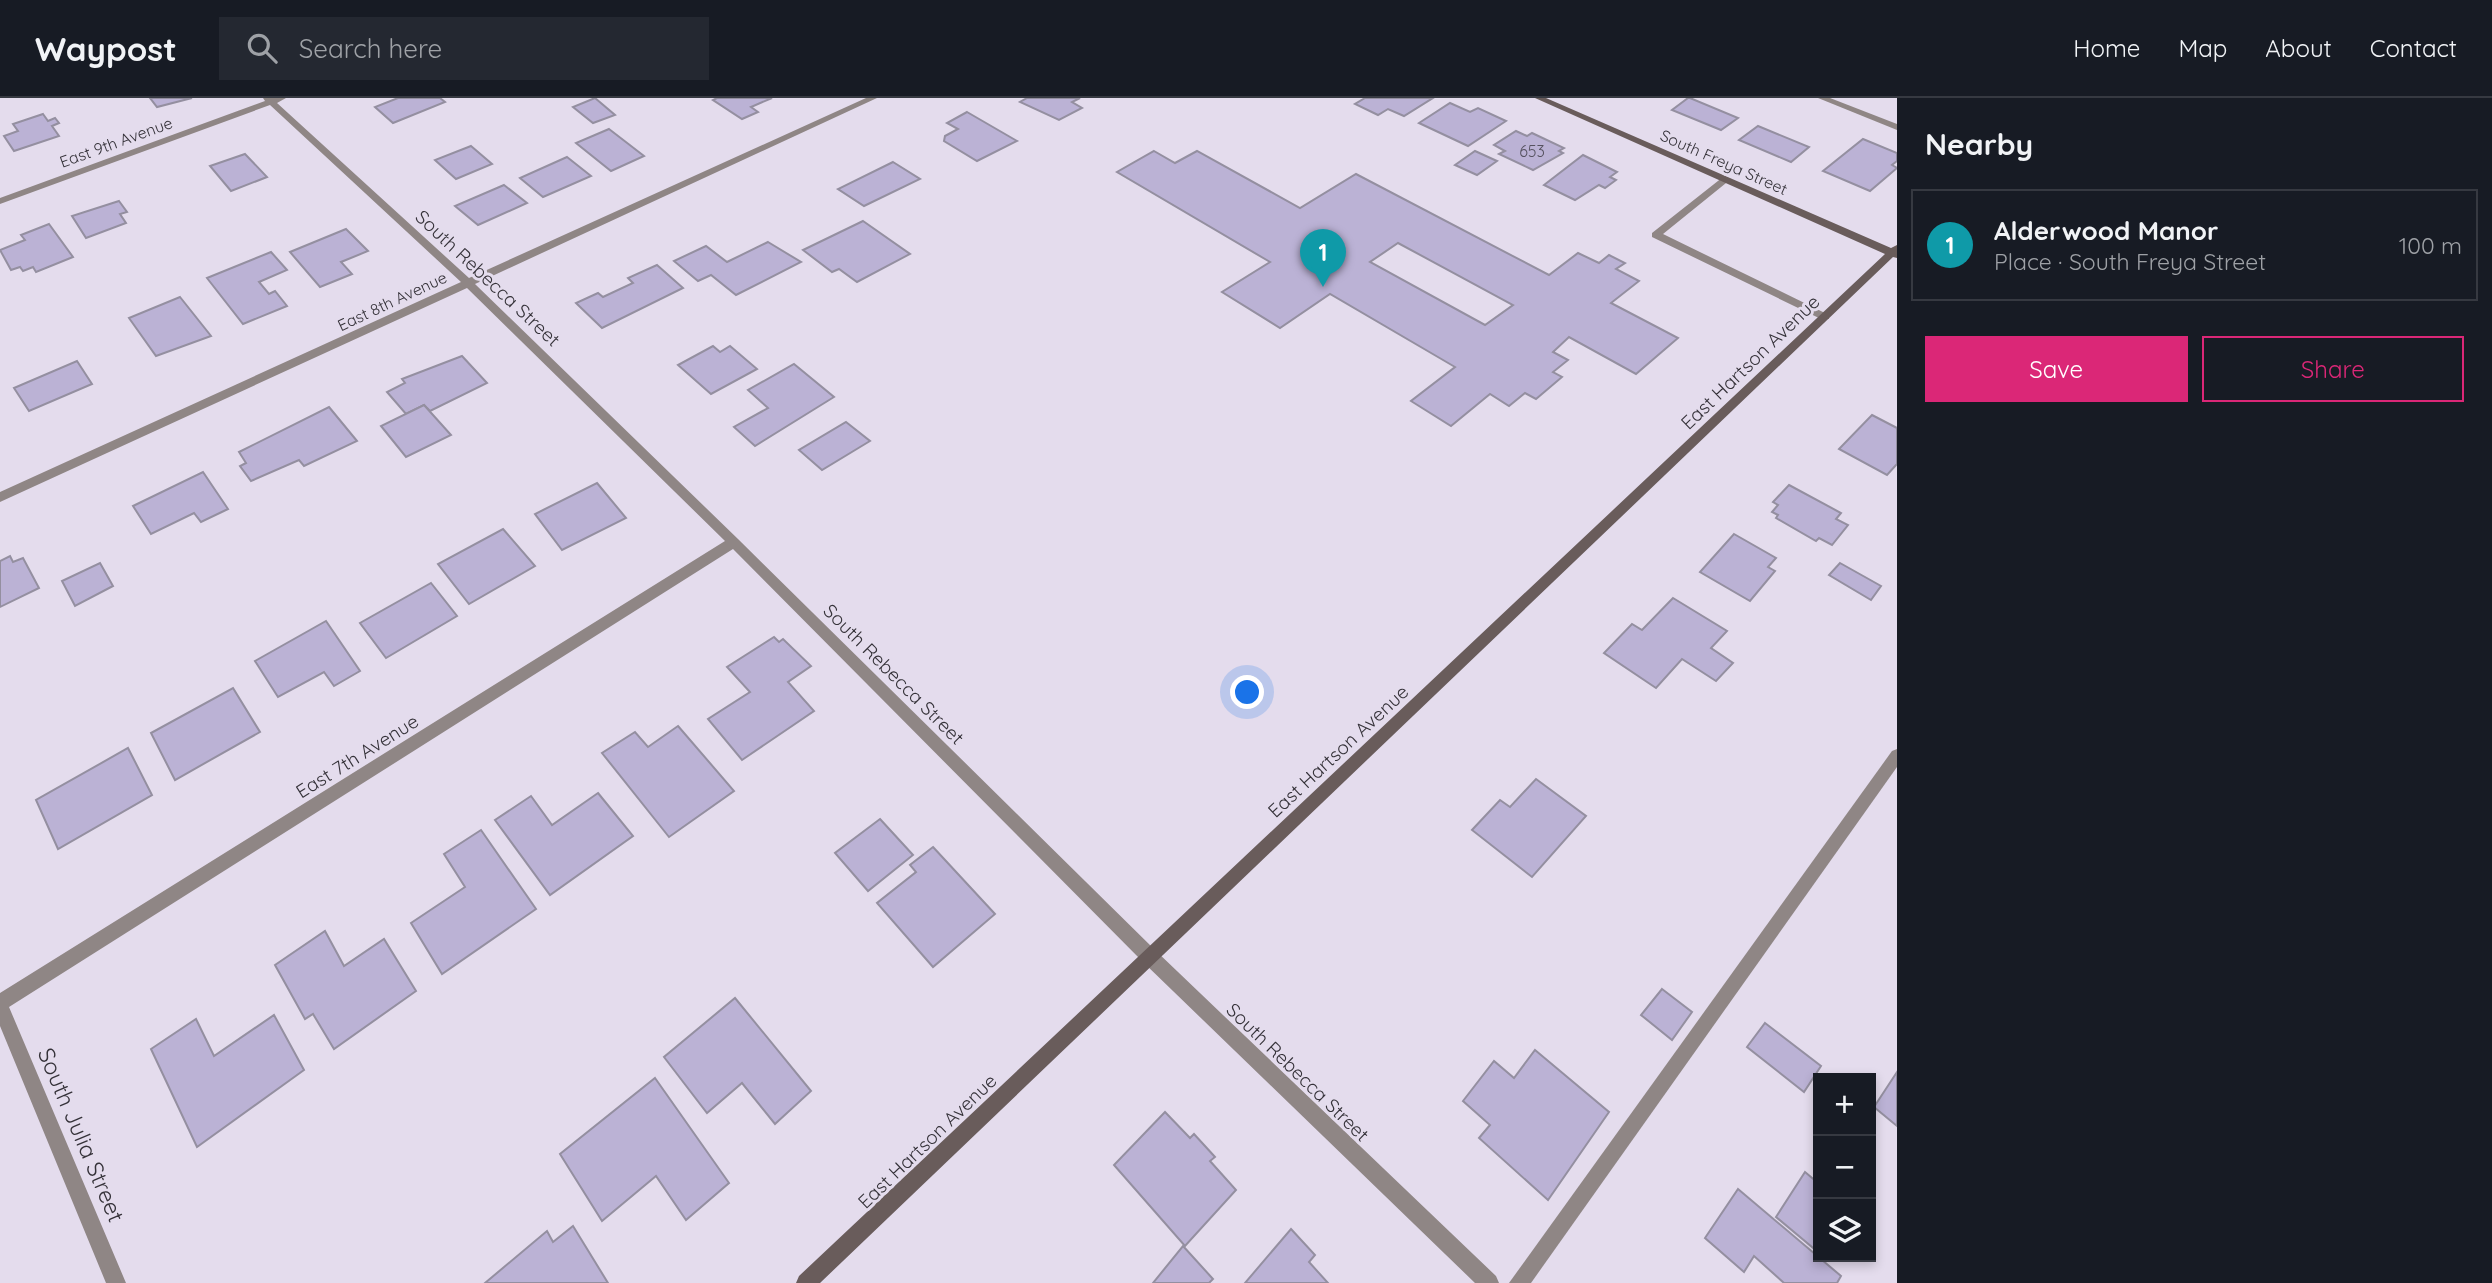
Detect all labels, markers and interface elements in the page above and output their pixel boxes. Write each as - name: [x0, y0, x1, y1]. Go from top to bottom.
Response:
- search box: [219, 17, 709, 80]
- text: Waypost: [35, 28, 177, 69]
- icon: search: [243, 29, 281, 67]
- text: Search here: [299, 32, 442, 65]
- text: Home: [2073, 33, 2140, 63]
- text: Map: [2178, 33, 2227, 63]
- text: About: [2265, 33, 2332, 63]
- text: Contact: [2370, 33, 2457, 63]
- street label: East 9th Avenue: [57, 112, 175, 172]
- street label: South Freya Street: [1657, 125, 1791, 199]
- text: Nearby: [1925, 125, 2033, 163]
- house number: 653: [1519, 141, 1545, 161]
- street label: South Rebecca Street: [411, 205, 565, 351]
- text: Alderwood Manor: [1994, 214, 2218, 247]
- pin: 1: [1300, 229, 1346, 287]
- text: 1: [1946, 231, 1954, 260]
- text: 100 m: [2399, 231, 2462, 260]
- text: Place · South Freya Street: [1994, 247, 2266, 276]
- street label: East 8th Avenue: [334, 267, 450, 335]
- street label: East Hartson Avenue: [1676, 290, 1824, 434]
- button: Save: [1925, 336, 2188, 402]
- button: Share: [2202, 336, 2464, 402]
- street label: South Rebecca Street: [819, 599, 969, 749]
- your location: [1230, 675, 1264, 709]
- street label: East Hartson Avenue: [1263, 680, 1413, 822]
- street label: East 7th Avenue: [291, 709, 423, 803]
- street label: South Rebecca Street: [1222, 998, 1374, 1146]
- street label: South Julia Street: [32, 1043, 131, 1227]
- street label: East Hartson Avenue: [853, 1069, 1001, 1213]
- map controls: [1813, 1073, 1876, 1262]
- button: +: [1813, 1073, 1876, 1136]
- button: −: [1813, 1136, 1876, 1199]
- button: layers: [1813, 1199, 1876, 1262]

